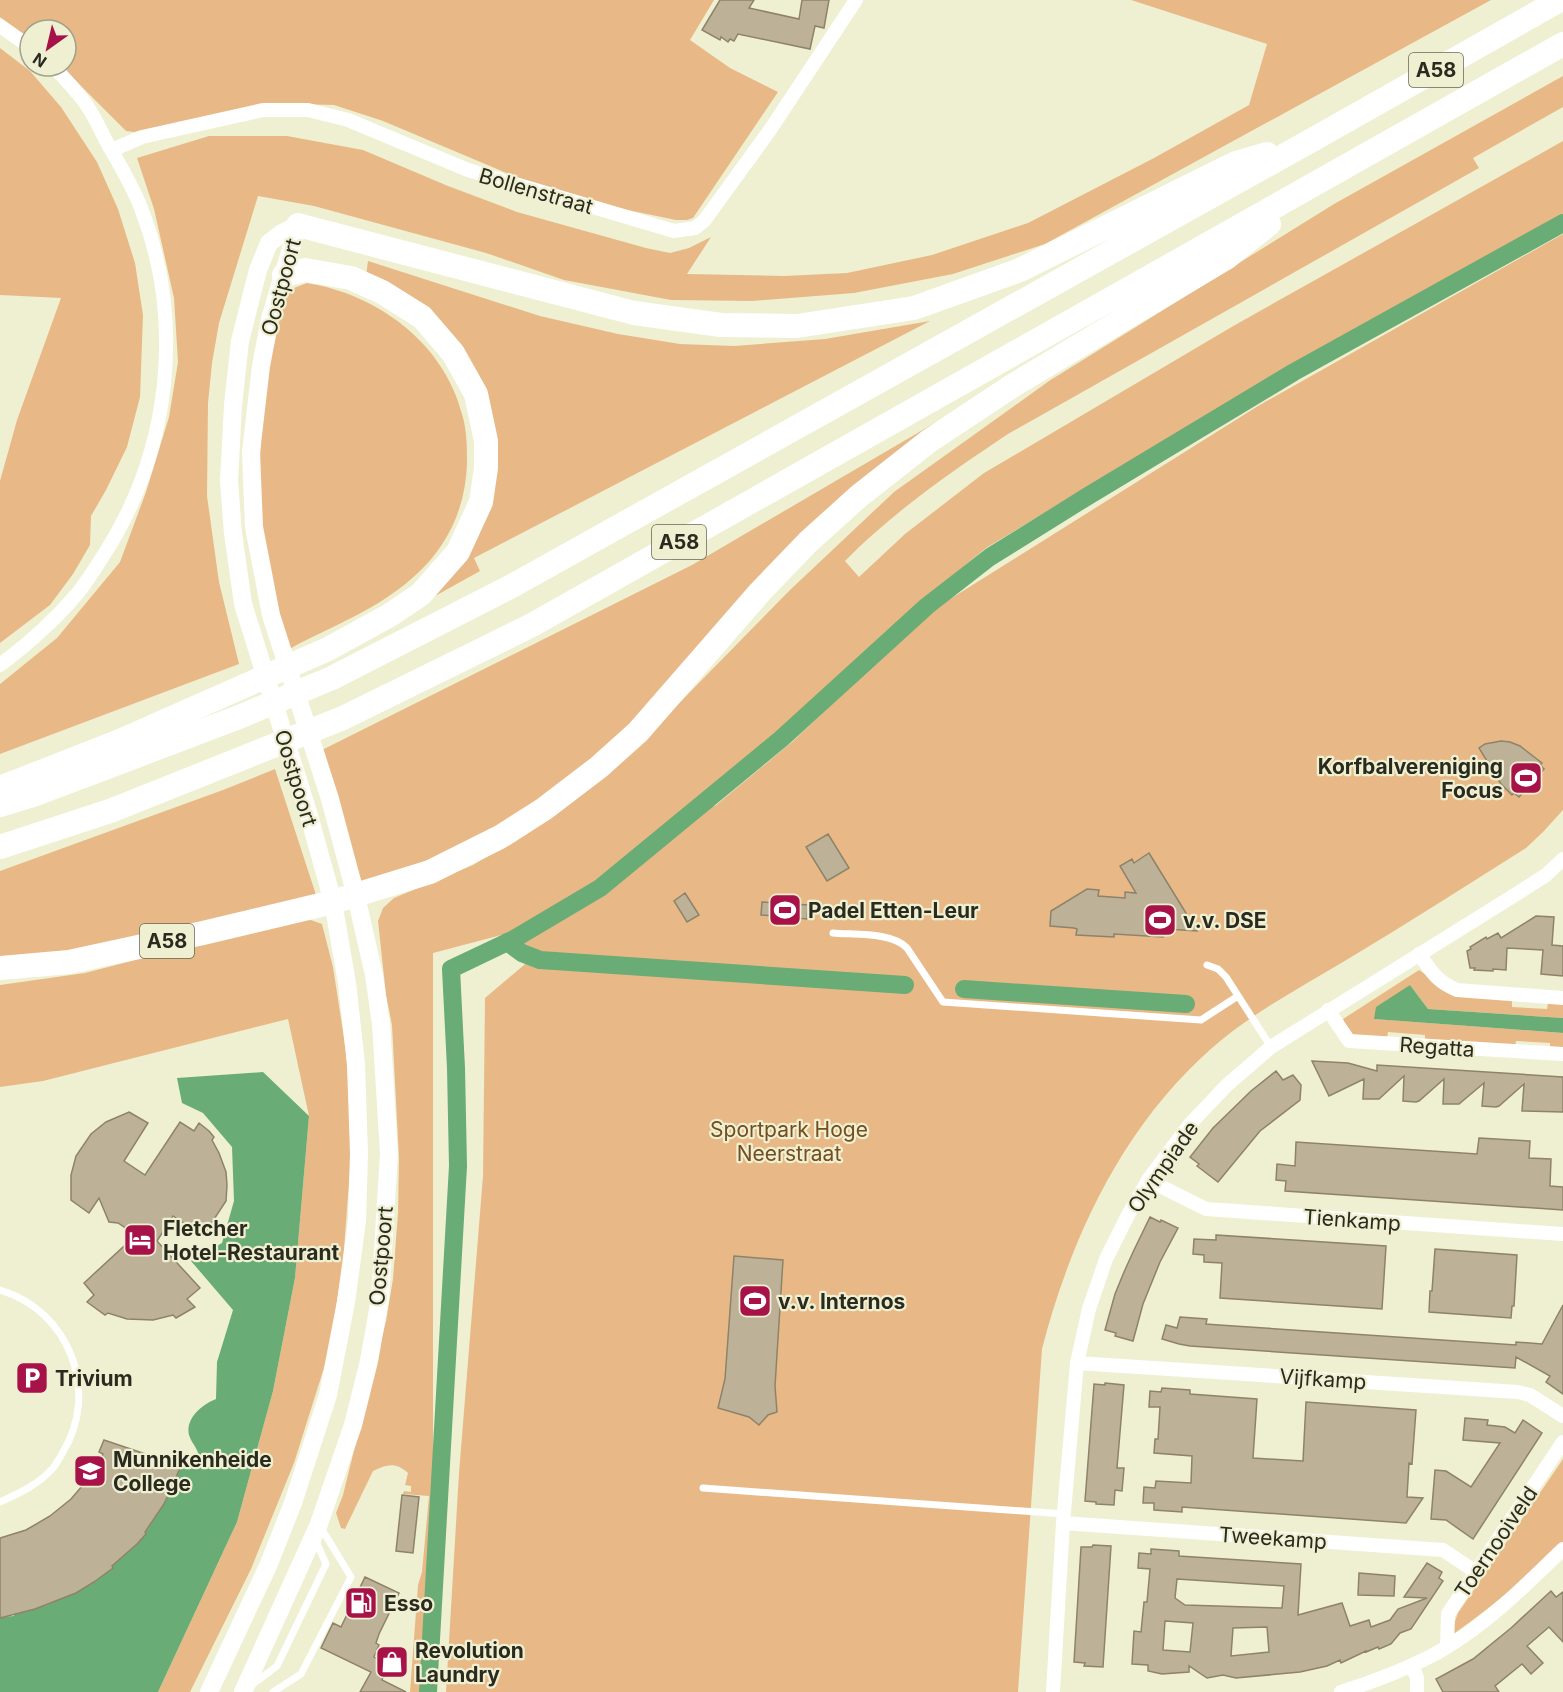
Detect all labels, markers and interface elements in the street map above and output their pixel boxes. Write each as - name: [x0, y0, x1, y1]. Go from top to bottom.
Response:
- north arrow: [18, 18, 78, 78]
- text: N: [29, 49, 50, 72]
- road number: A58: [1409, 53, 1463, 87]
- street label: Bollenstraat: [476, 163, 596, 219]
- street label: Oostpoort: [256, 235, 306, 338]
- road number: A58: [652, 525, 706, 559]
- street label: Oostpoort: [269, 727, 323, 829]
- place label: Korfbalvereniging Focus: [1318, 754, 1503, 803]
- sports icon: Korfbalvereniging Focus: [1508, 760, 1544, 796]
- sports icon: Padel Etten-Leur: [767, 892, 803, 928]
- place label: Padel Etten-Leur: [808, 898, 979, 923]
- sports icon: v.v. DSE: [1142, 902, 1178, 938]
- place label: v.v. DSE: [1183, 908, 1267, 933]
- road number: A58: [140, 924, 194, 958]
- street label: Regatta: [1399, 1032, 1475, 1062]
- street label: Olympiade: [1122, 1116, 1204, 1218]
- park label: Sportpark Hoge Neerstraat: [710, 1117, 868, 1166]
- street label: Tienkamp: [1302, 1204, 1402, 1236]
- street label: Oostpoort: [364, 1205, 398, 1307]
- place label: Fletcher Hotel-Restaurant: [163, 1216, 339, 1265]
- hotel icon: Fletcher Hotel-Restaurant: [122, 1222, 158, 1258]
- sports icon: v.v. Internos: [737, 1283, 773, 1319]
- place label: v.v. Internos: [778, 1289, 905, 1314]
- parking icon: Trivium: [14, 1360, 50, 1396]
- street label: Vijfkamp: [1279, 1363, 1367, 1395]
- place label: Trivium: [55, 1366, 133, 1391]
- place label: Munnikenheide College: [113, 1447, 272, 1496]
- school or university icon: Munnikenheide College: [72, 1453, 108, 1489]
- street label: Toernooiveld: [1449, 1481, 1543, 1603]
- street label: Tweekamp: [1218, 1522, 1328, 1554]
- fuel station icon: Esso: [343, 1585, 379, 1621]
- place label: Esso: [384, 1591, 433, 1616]
- place label: Revolution Laundry: [415, 1638, 524, 1687]
- shop icon: Revolution Laundry: [374, 1644, 410, 1680]

